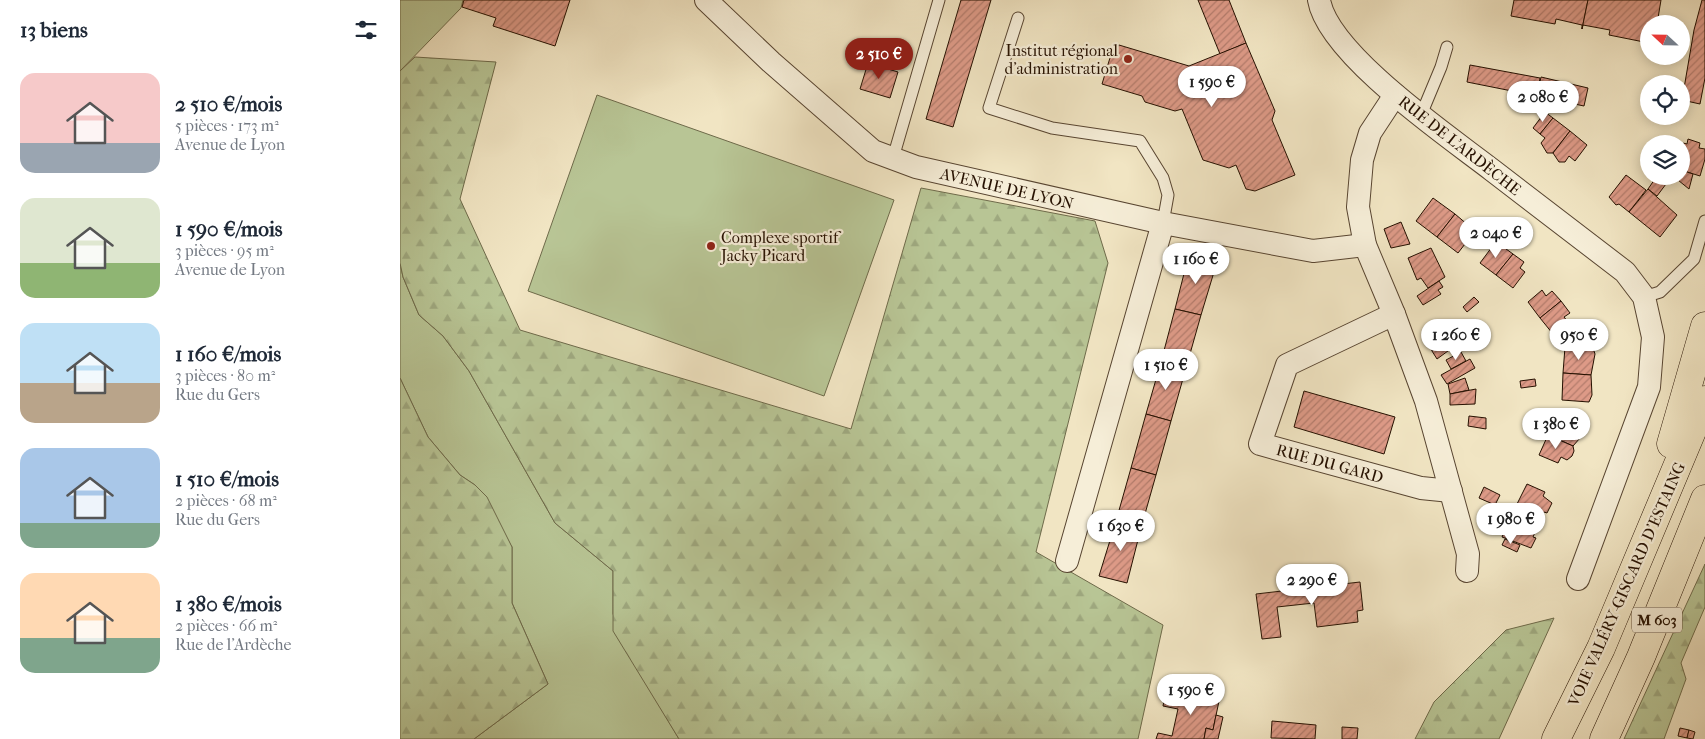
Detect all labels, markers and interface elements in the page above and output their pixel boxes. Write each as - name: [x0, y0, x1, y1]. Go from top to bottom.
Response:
- north arrow: [1640, 15, 1690, 65]
- map controls: [1640, 15, 1690, 185]
- icon: filters: [352, 16, 380, 44]
- text: 13 biens: [20, 18, 88, 42]
- pin: 2 510 €: [833, 38, 925, 80]
- place label: Institut régional d'administration: [1004, 41, 1119, 78]
- text: 2 510 €: [856, 44, 902, 63]
- marker: Institut régional d'administration: [1122, 53, 1134, 65]
- pin: 1 590 €: [1166, 66, 1258, 108]
- text: 1 590 €: [1189, 72, 1235, 91]
- button: locate: [1640, 75, 1690, 125]
- pin: 2 080 €: [1497, 80, 1589, 123]
- text: 2 080 €: [1518, 87, 1568, 106]
- street label: RUE DE L'ARDÈCHE: [1395, 91, 1526, 199]
- text: 2 510 €/mois: [175, 92, 282, 116]
- icon: home: [60, 93, 120, 153]
- text: 5 pièces · 173 m²: [175, 116, 279, 135]
- text: Avenue de Lyon: [175, 135, 285, 154]
- button: layers: [1640, 135, 1690, 185]
- street label: AVENUE DE LYON: [937, 164, 1076, 213]
- pin: 2 040 €: [1450, 216, 1542, 259]
- text: 1 590 €/mois: [175, 217, 283, 241]
- icon: home: [60, 218, 120, 278]
- text: 2 040 €: [1470, 223, 1522, 242]
- place label: Complexe sportif Jacky Picard: [719, 228, 842, 265]
- marker: Complexe sportif Jacky Picard: [705, 240, 717, 252]
- text: 3 pièces · 95 m²: [175, 241, 274, 260]
- pin: 1 160 €: [1150, 242, 1242, 285]
- text: 1 160 €: [1173, 249, 1219, 268]
- text: Avenue de Lyon: [175, 260, 285, 279]
- pin: 1 260 €: [1410, 318, 1502, 361]
- pin: 950 €: [1544, 318, 1614, 361]
- text: 1 260 €: [1432, 325, 1480, 344]
- text: 950 €: [1560, 325, 1598, 344]
- text: 1 160 €/mois: [175, 342, 281, 366]
- icon: home: [60, 343, 120, 403]
- pin: 1 510 €: [1120, 348, 1212, 391]
- text: 1 510 €: [1144, 355, 1188, 374]
- text: 3 pièces · 80 m²: [175, 366, 275, 385]
- text: Rue du Gers: [175, 385, 260, 404]
- pin: 1 380 €: [1510, 408, 1602, 450]
- text: 1 380 €: [1533, 414, 1579, 433]
- street label: RUE DU GARD: [1274, 440, 1385, 487]
- street label: VOIE VALÉRY-GISCARD D'ESTAING: [1563, 459, 1689, 710]
- text: 1 510 €/mois: [175, 467, 279, 491]
- icon: home: [60, 468, 120, 528]
- text: 2 pièces · 68 m²: [175, 491, 277, 510]
- pin: 1 980 €: [1465, 502, 1557, 545]
- text: 1 980 €: [1487, 509, 1535, 528]
- text: Rue du Gers: [175, 510, 260, 529]
- pin: 1 630 €: [1075, 510, 1167, 552]
- text: 1 630 €: [1098, 516, 1144, 535]
- pin: 2 290 €: [1266, 564, 1358, 606]
- text: 2 290 €: [1287, 570, 1337, 589]
- text: 1 380 €/mois: [175, 592, 282, 616]
- icon: home: [60, 593, 120, 653]
- road number: M 603: [1632, 608, 1682, 632]
- text: 2 pièces · 66 m²: [175, 616, 277, 635]
- text: Rue de l'Ardèche: [175, 635, 291, 654]
- pin: 1 590 €: [1145, 674, 1237, 716]
- text: 1 590 €: [1168, 680, 1214, 699]

